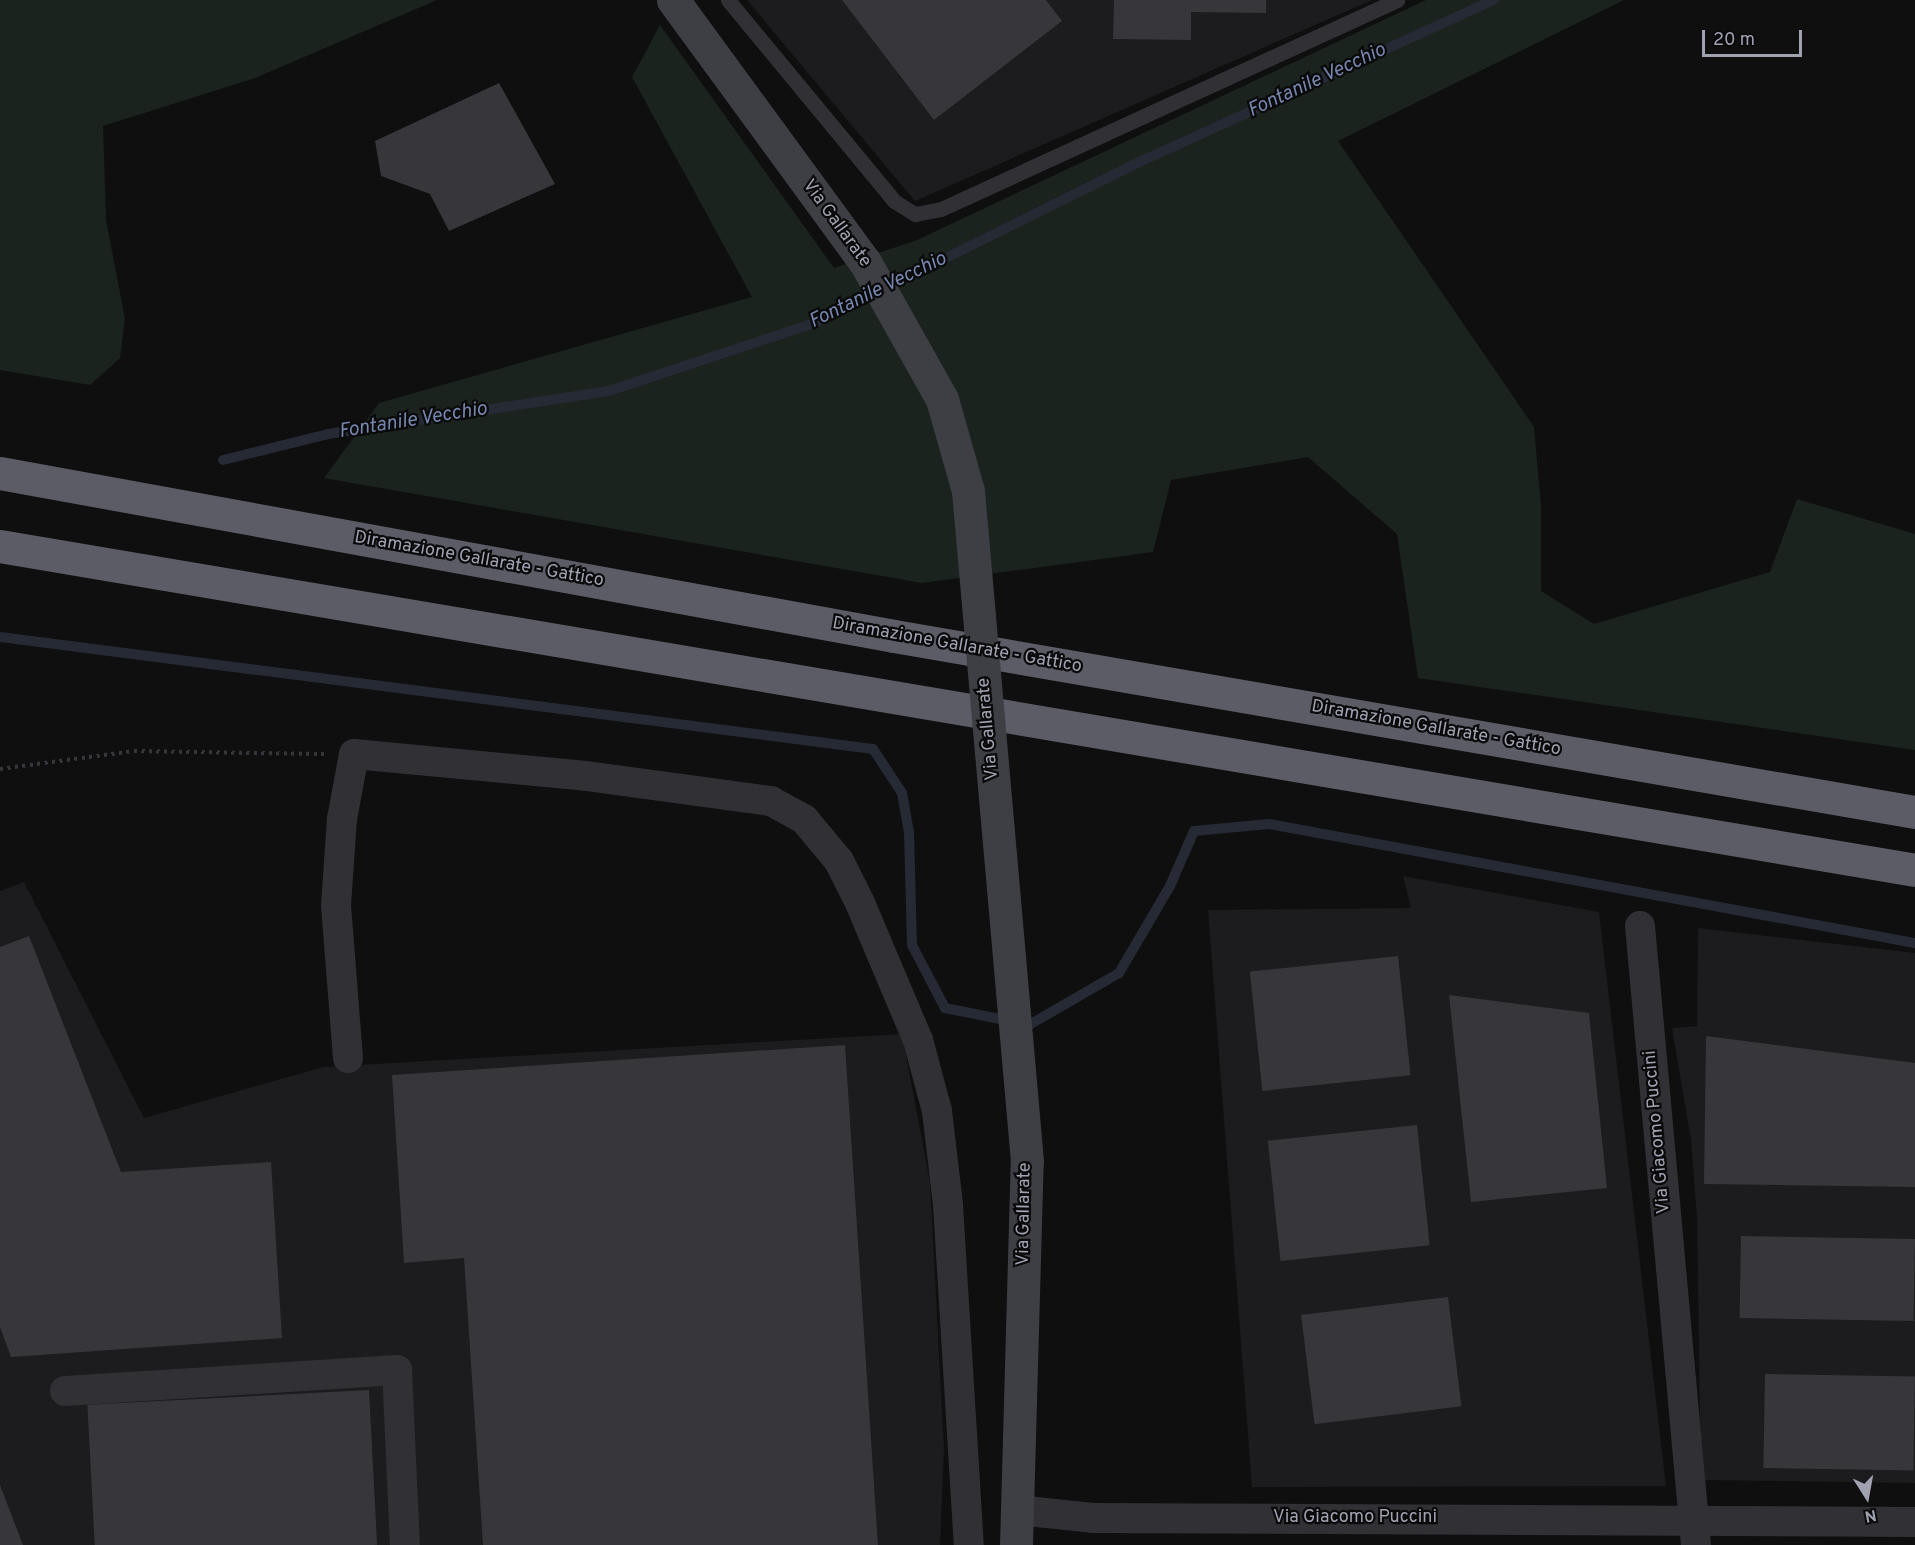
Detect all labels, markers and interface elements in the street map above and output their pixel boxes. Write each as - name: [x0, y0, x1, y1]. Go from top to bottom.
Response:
- scale bar: [1705, 18, 1806, 56]
- text: 20 m: [1713, 29, 1755, 52]
- water label: Fontanile Vecchio: [1244, 38, 1390, 124]
- street label: Via Gallarate: [797, 176, 875, 272]
- water label: Fontanile Vecchio: [805, 247, 951, 335]
- water label: Fontanile Vecchio: [337, 397, 489, 445]
- street label: Diramazione Gallarate - Gattico: [353, 527, 605, 593]
- street label: Diramazione Gallarate - Gattico: [831, 613, 1083, 679]
- street label: Via Gallarate: [974, 677, 1004, 781]
- street label: Diramazione Gallarate - Gattico: [1310, 696, 1562, 762]
- street label: Via Giacomo Puccini: [1640, 1049, 1676, 1215]
- street label: Via Gallarate: [1013, 1162, 1037, 1266]
- north arrow: [1837, 1467, 1897, 1527]
- text: N: [1863, 1504, 1878, 1526]
- street label: Via Giacomo Puccini: [1273, 1507, 1437, 1529]

